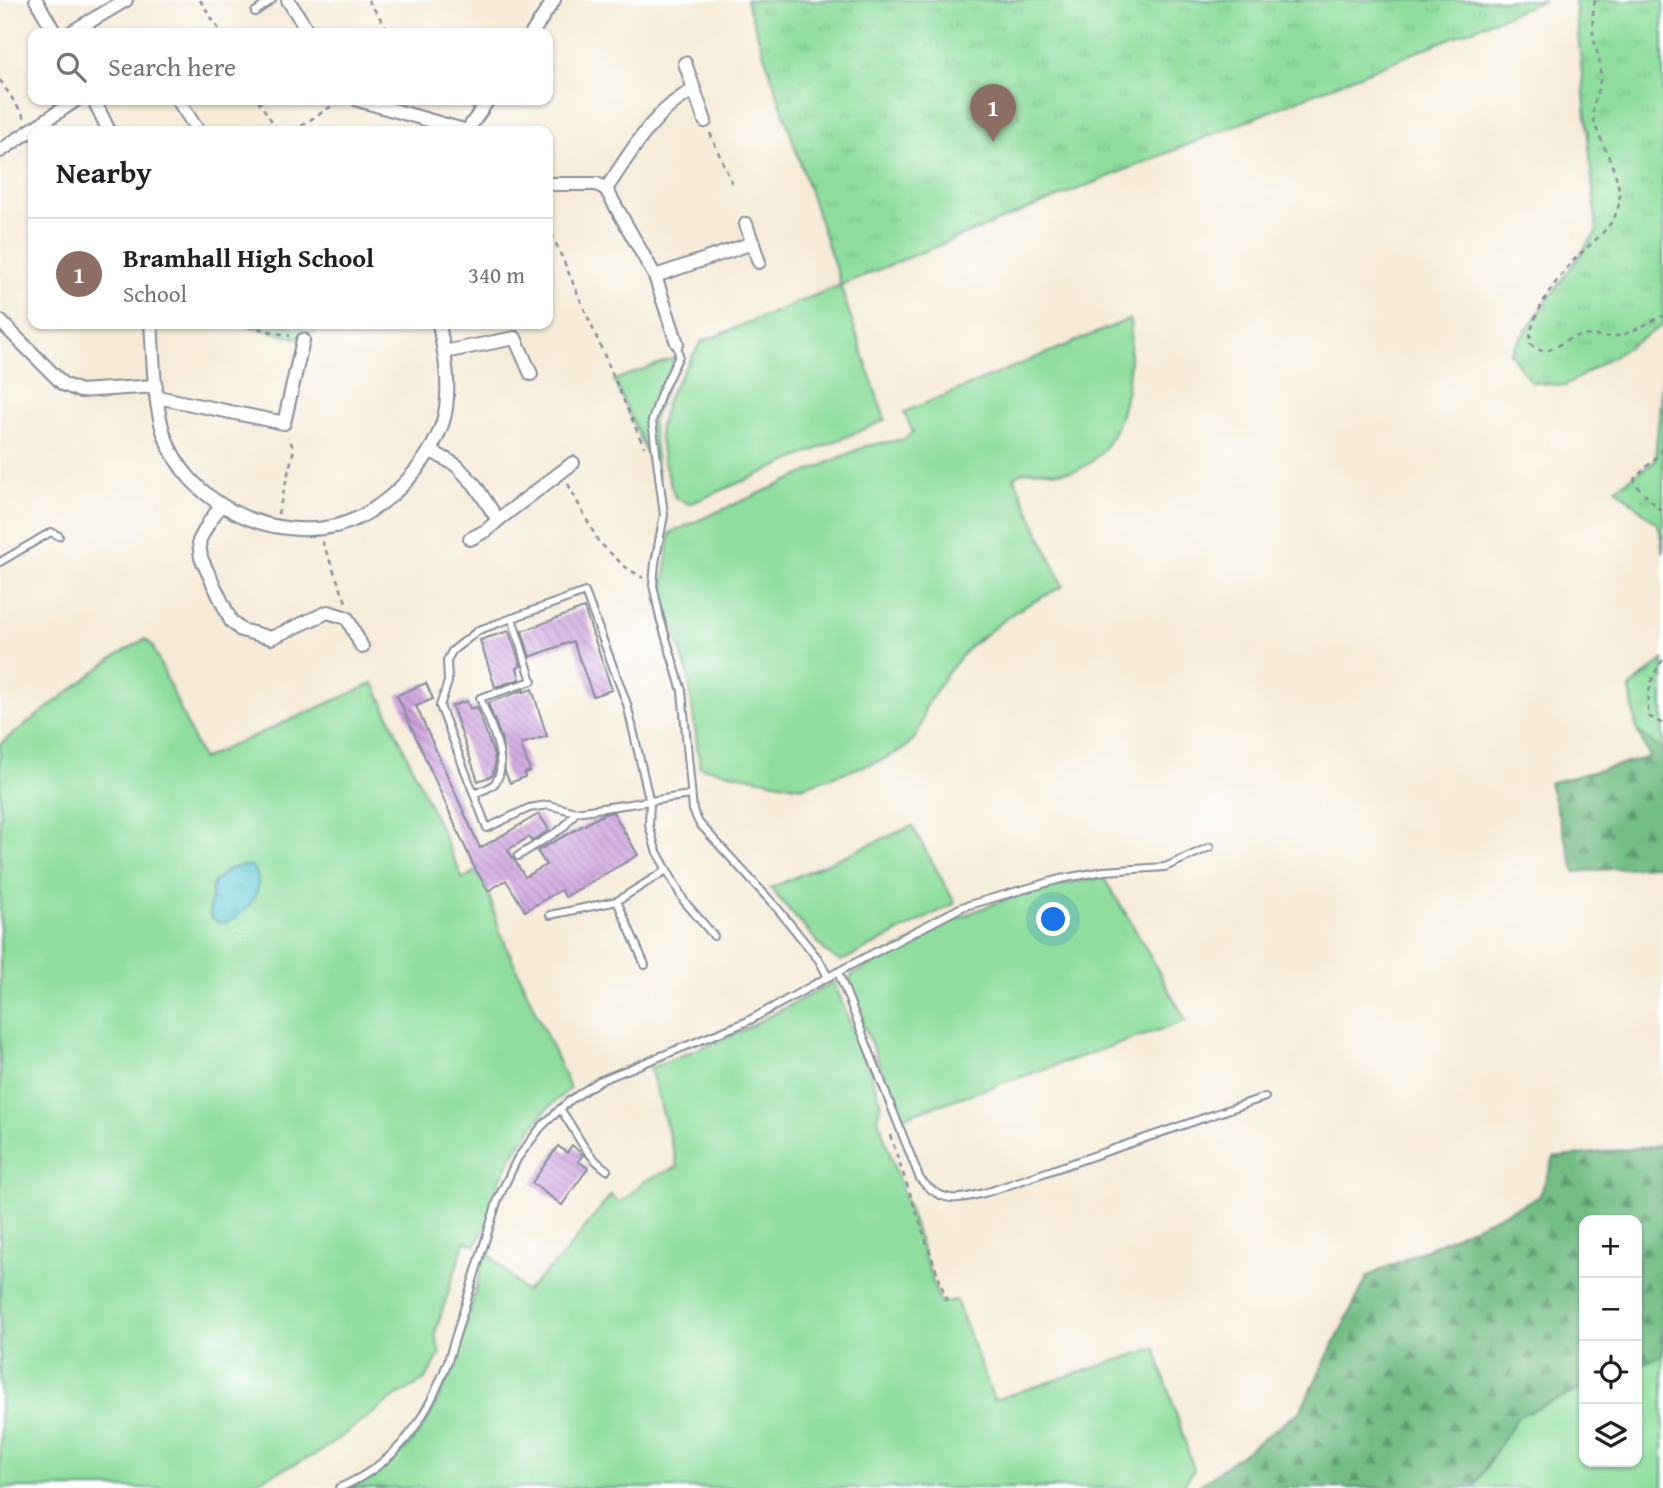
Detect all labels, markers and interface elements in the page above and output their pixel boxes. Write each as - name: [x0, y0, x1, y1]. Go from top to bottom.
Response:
- search box: [28, 28, 553, 105]
- text: Search here: [108, 47, 236, 86]
- icon: search: [52, 48, 90, 86]
- pin: 1: [970, 84, 1016, 142]
- text: Nearby: [56, 150, 152, 194]
- text: Bramhall High School: [123, 238, 374, 277]
- text: 1: [73, 258, 85, 291]
- text: 340 m: [468, 258, 525, 291]
- text: School: [123, 277, 187, 310]
- your location: [1036, 902, 1070, 936]
- map controls: [1579, 1215, 1642, 1467]
- button: +: [1579, 1215, 1642, 1278]
- button: −: [1579, 1278, 1642, 1341]
- button: locate: [1579, 1341, 1642, 1404]
- button: layers: [1579, 1404, 1642, 1467]

